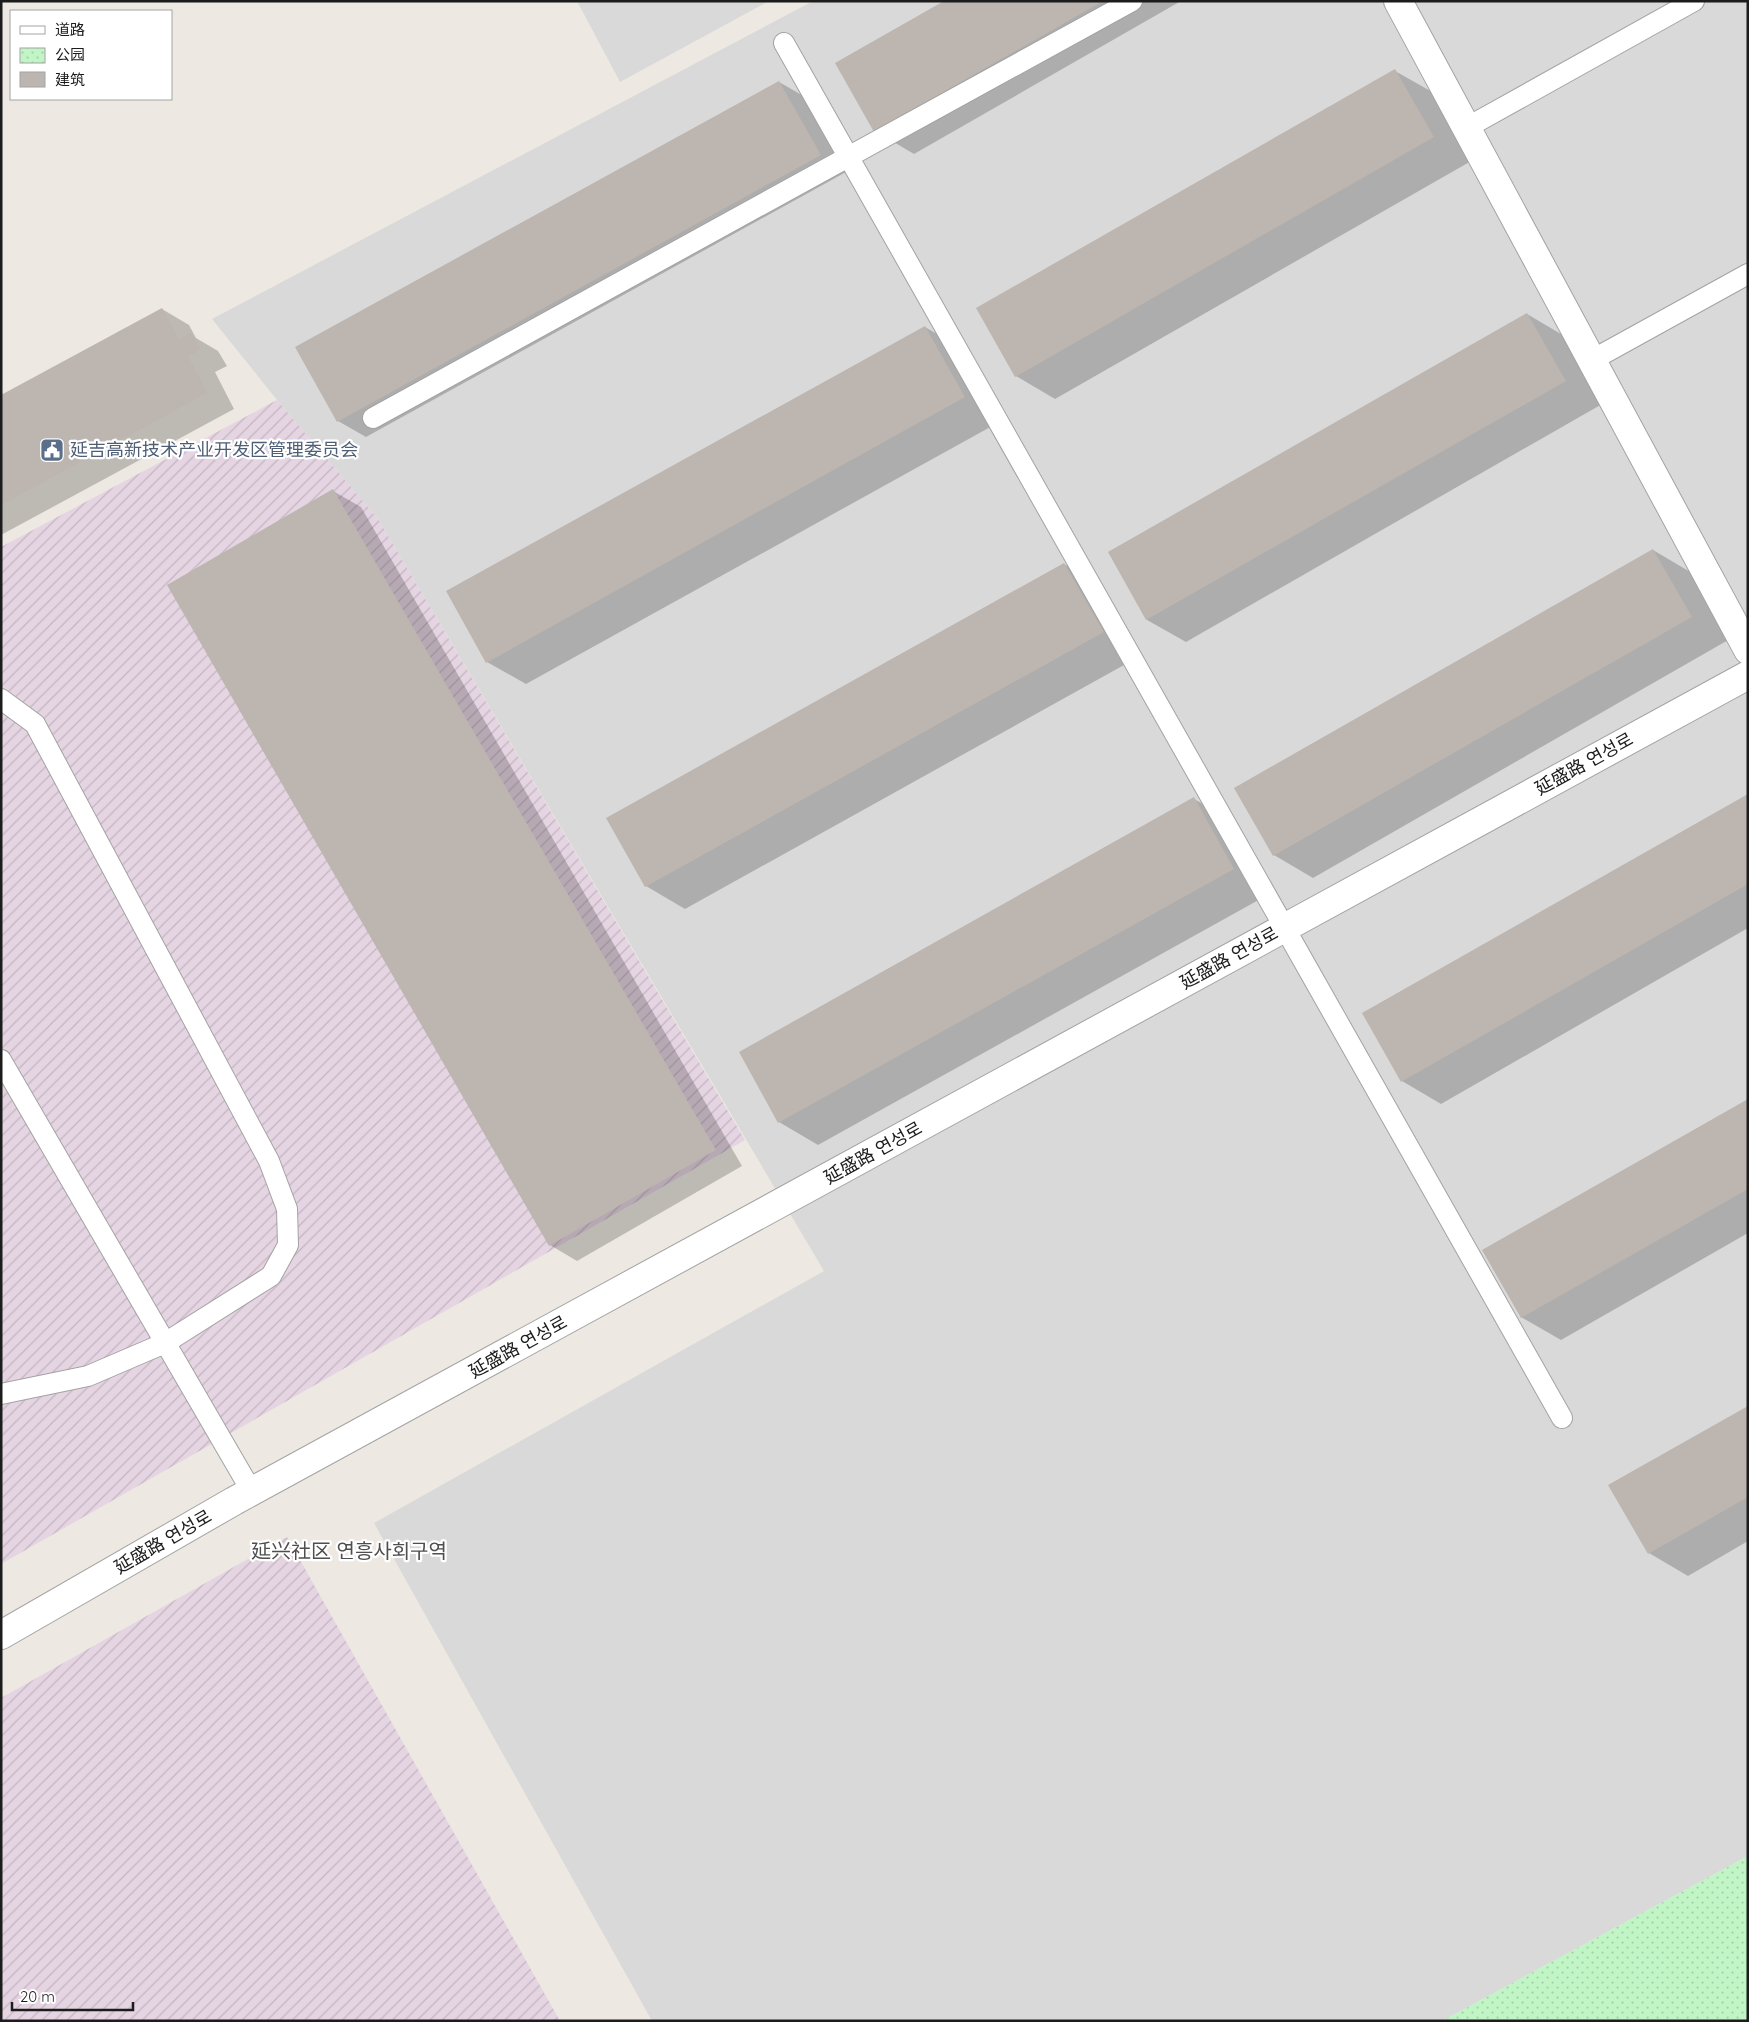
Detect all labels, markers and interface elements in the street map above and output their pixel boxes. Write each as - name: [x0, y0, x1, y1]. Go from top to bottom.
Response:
- legend: [10, 10, 172, 100]
- text: 道路: [55, 20, 85, 39]
- text: 公园: [55, 45, 85, 64]
- text: 建筑: [55, 70, 85, 89]
- public building icon: 延吉高新技术产业开发区管理委员会: [39, 437, 65, 463]
- place label: 延吉高新技术产业开发区管理委员会: [70, 438, 358, 461]
- street label: 延盛路 연성로: [1531, 727, 1637, 800]
- street label: 延盛路 연성로: [1176, 921, 1282, 994]
- street label: 延盛路 연성로: [820, 1116, 926, 1189]
- street label: 延盛路 연성로: [465, 1310, 571, 1383]
- street label: 延盛路 연성로: [110, 1504, 216, 1579]
- district label: 延兴社区 연흥사회구역: [251, 1538, 447, 1563]
- scale bar: [12, 1980, 134, 2012]
- text: 20 m: [20, 1987, 55, 2006]

